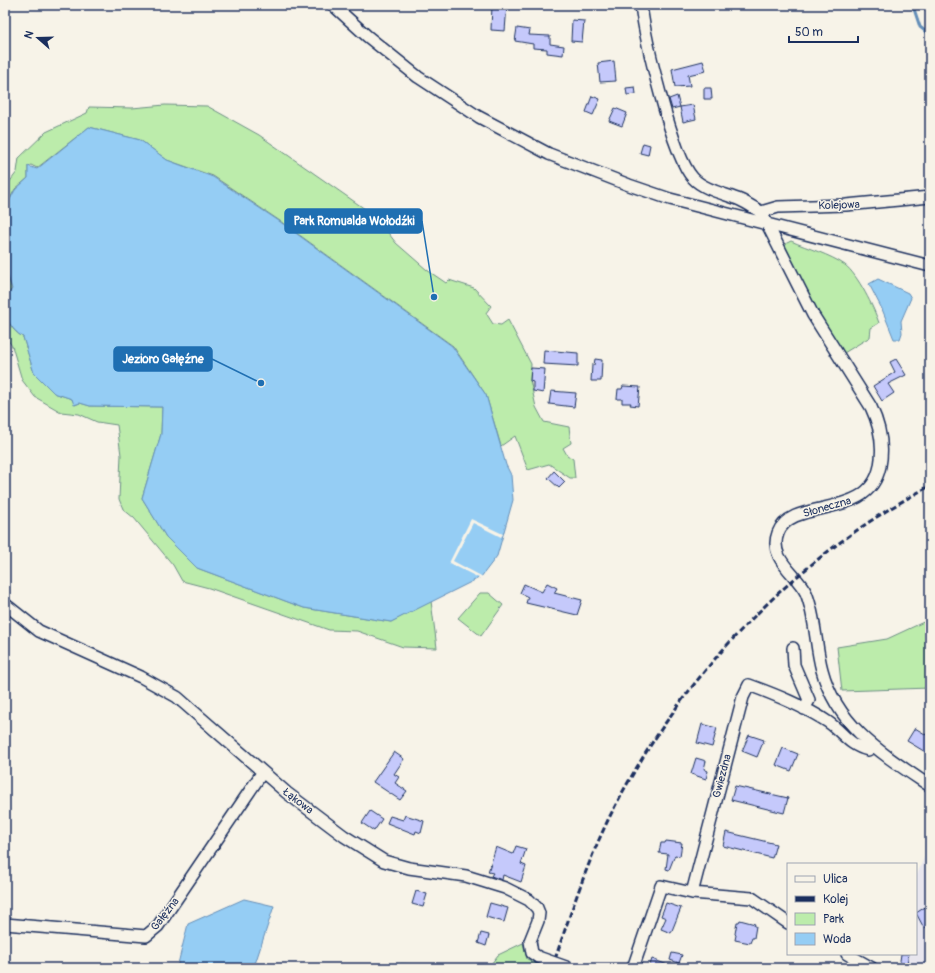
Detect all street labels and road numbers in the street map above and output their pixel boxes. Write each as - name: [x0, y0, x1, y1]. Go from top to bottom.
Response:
- street label: Kolejowa: [818, 198, 860, 212]
- street label: Słoneczna: [802, 494, 852, 520]
- street label: Gwiezdna: [710, 753, 734, 799]
- street label: Łąkowa: [279, 785, 316, 817]
- street label: Gałęźna: [148, 895, 182, 933]

